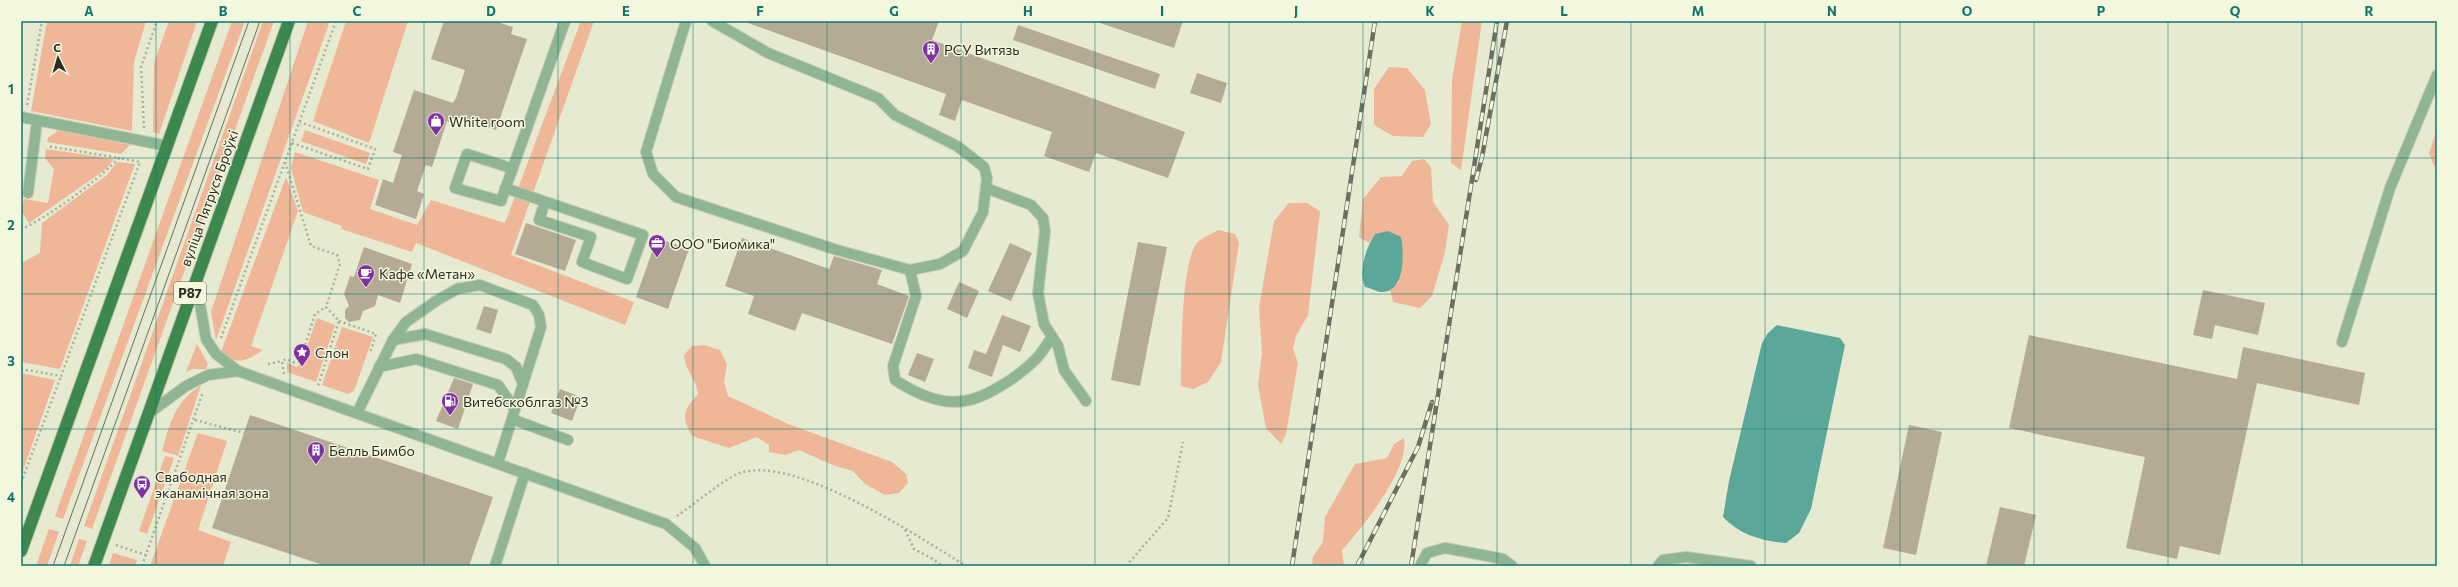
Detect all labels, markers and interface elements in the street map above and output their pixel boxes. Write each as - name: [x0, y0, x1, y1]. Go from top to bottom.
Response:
- text: A: [84, 3, 94, 19]
- text: B: [219, 3, 228, 19]
- text: C: [353, 3, 362, 19]
- text: D: [486, 3, 496, 19]
- text: E: [622, 3, 630, 19]
- text: F: [756, 3, 764, 19]
- text: G: [889, 3, 899, 19]
- text: H: [1023, 3, 1033, 19]
- text: I: [1160, 3, 1164, 19]
- text: J: [1294, 3, 1298, 19]
- text: K: [1425, 3, 1435, 19]
- text: L: [1560, 3, 1568, 19]
- text: M: [1692, 3, 1704, 19]
- text: N: [1827, 3, 1837, 19]
- text: O: [1962, 3, 1973, 19]
- text: P: [2097, 3, 2106, 19]
- text: Q: [2230, 3, 2241, 19]
- text: R: [2365, 3, 2374, 19]
- north arrow: [38, 38, 78, 78]
- building icon: РСУ Витязь: [921, 39, 941, 64]
- text: С: [53, 41, 62, 54]
- place label: РСУ Витязь: [944, 41, 1019, 58]
- text: 1: [8, 81, 14, 97]
- shop icon: White room: [426, 111, 446, 136]
- place label: White room: [449, 113, 525, 130]
- street label: вуліца Пятруся Броўкі: [176, 128, 242, 268]
- text: 2: [7, 217, 15, 233]
- office icon: ООО "Биомика": [647, 233, 667, 258]
- place label: ООО "Биомика": [670, 235, 775, 252]
- cafe icon: Кафе «Метан»: [356, 263, 376, 288]
- place label: Кафе «Метан»: [379, 265, 475, 282]
- road number: Р87: [174, 282, 206, 304]
- place icon: Слон: [292, 342, 312, 367]
- place label: Слон: [315, 344, 349, 361]
- text: 3: [7, 353, 15, 369]
- fuel station icon: Витебскоблгаз №3: [440, 391, 460, 416]
- place label: Витебскоблгаз №3: [463, 393, 589, 410]
- building icon: Белль Бимбо: [306, 440, 326, 465]
- place label: Белль Бимбо: [329, 442, 415, 459]
- place label: Свабодная эканамічная зона: [155, 468, 269, 501]
- bus stop icon: Свабодная эканамічная зона: [132, 474, 152, 499]
- text: 4: [7, 489, 15, 505]

